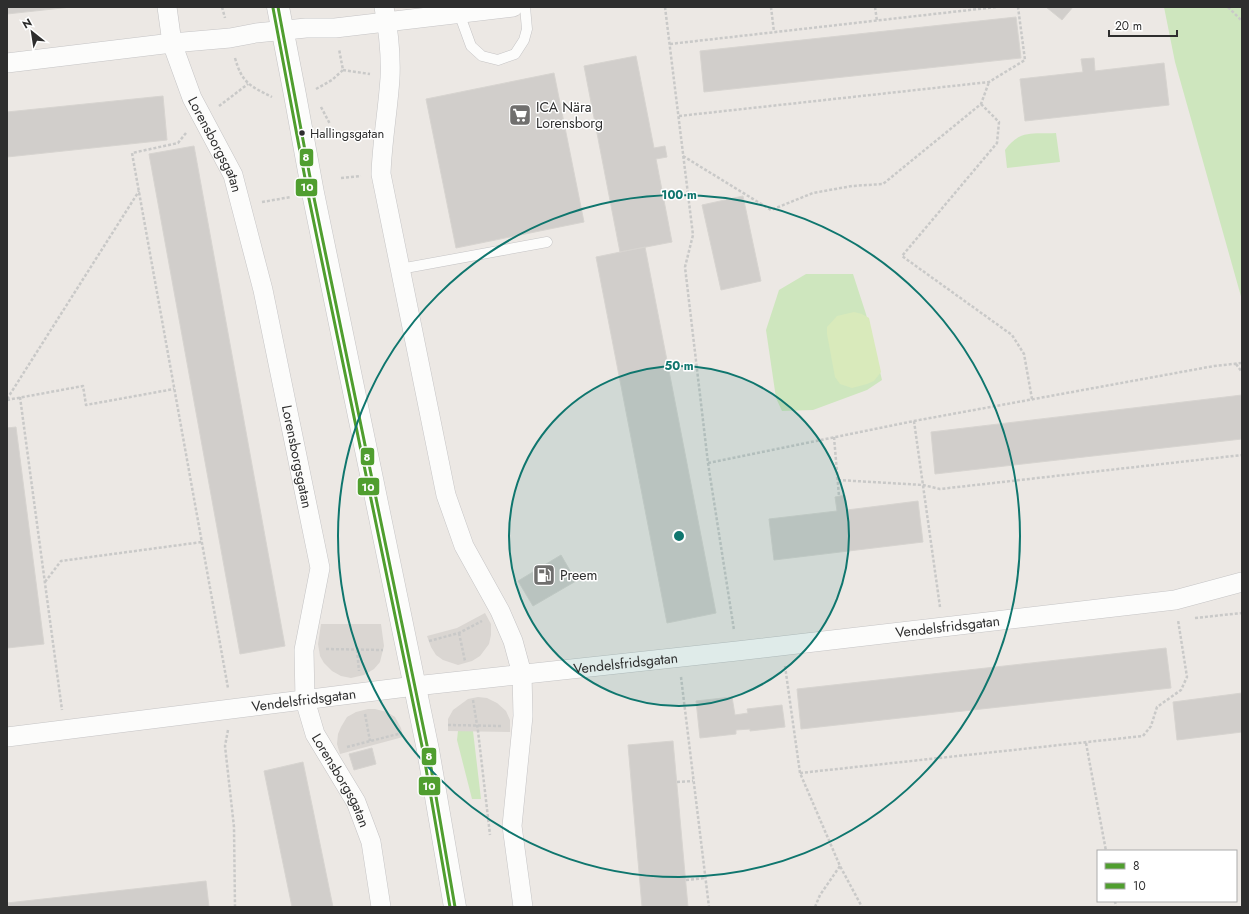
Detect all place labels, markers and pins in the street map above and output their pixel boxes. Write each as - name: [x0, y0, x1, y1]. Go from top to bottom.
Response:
- place label: ICA Nära Lorensborg: [536, 97, 603, 133]
- supermarket icon: ICA Nära Lorensborg: [507, 102, 533, 128]
- place label: Hallingsgatan: [310, 124, 384, 143]
- marker: Hallingsgatan: [297, 128, 307, 138]
- centre of rings: [672, 529, 686, 543]
- fuel station icon: Preem: [531, 562, 557, 588]
- place label: Preem: [560, 565, 597, 585]

